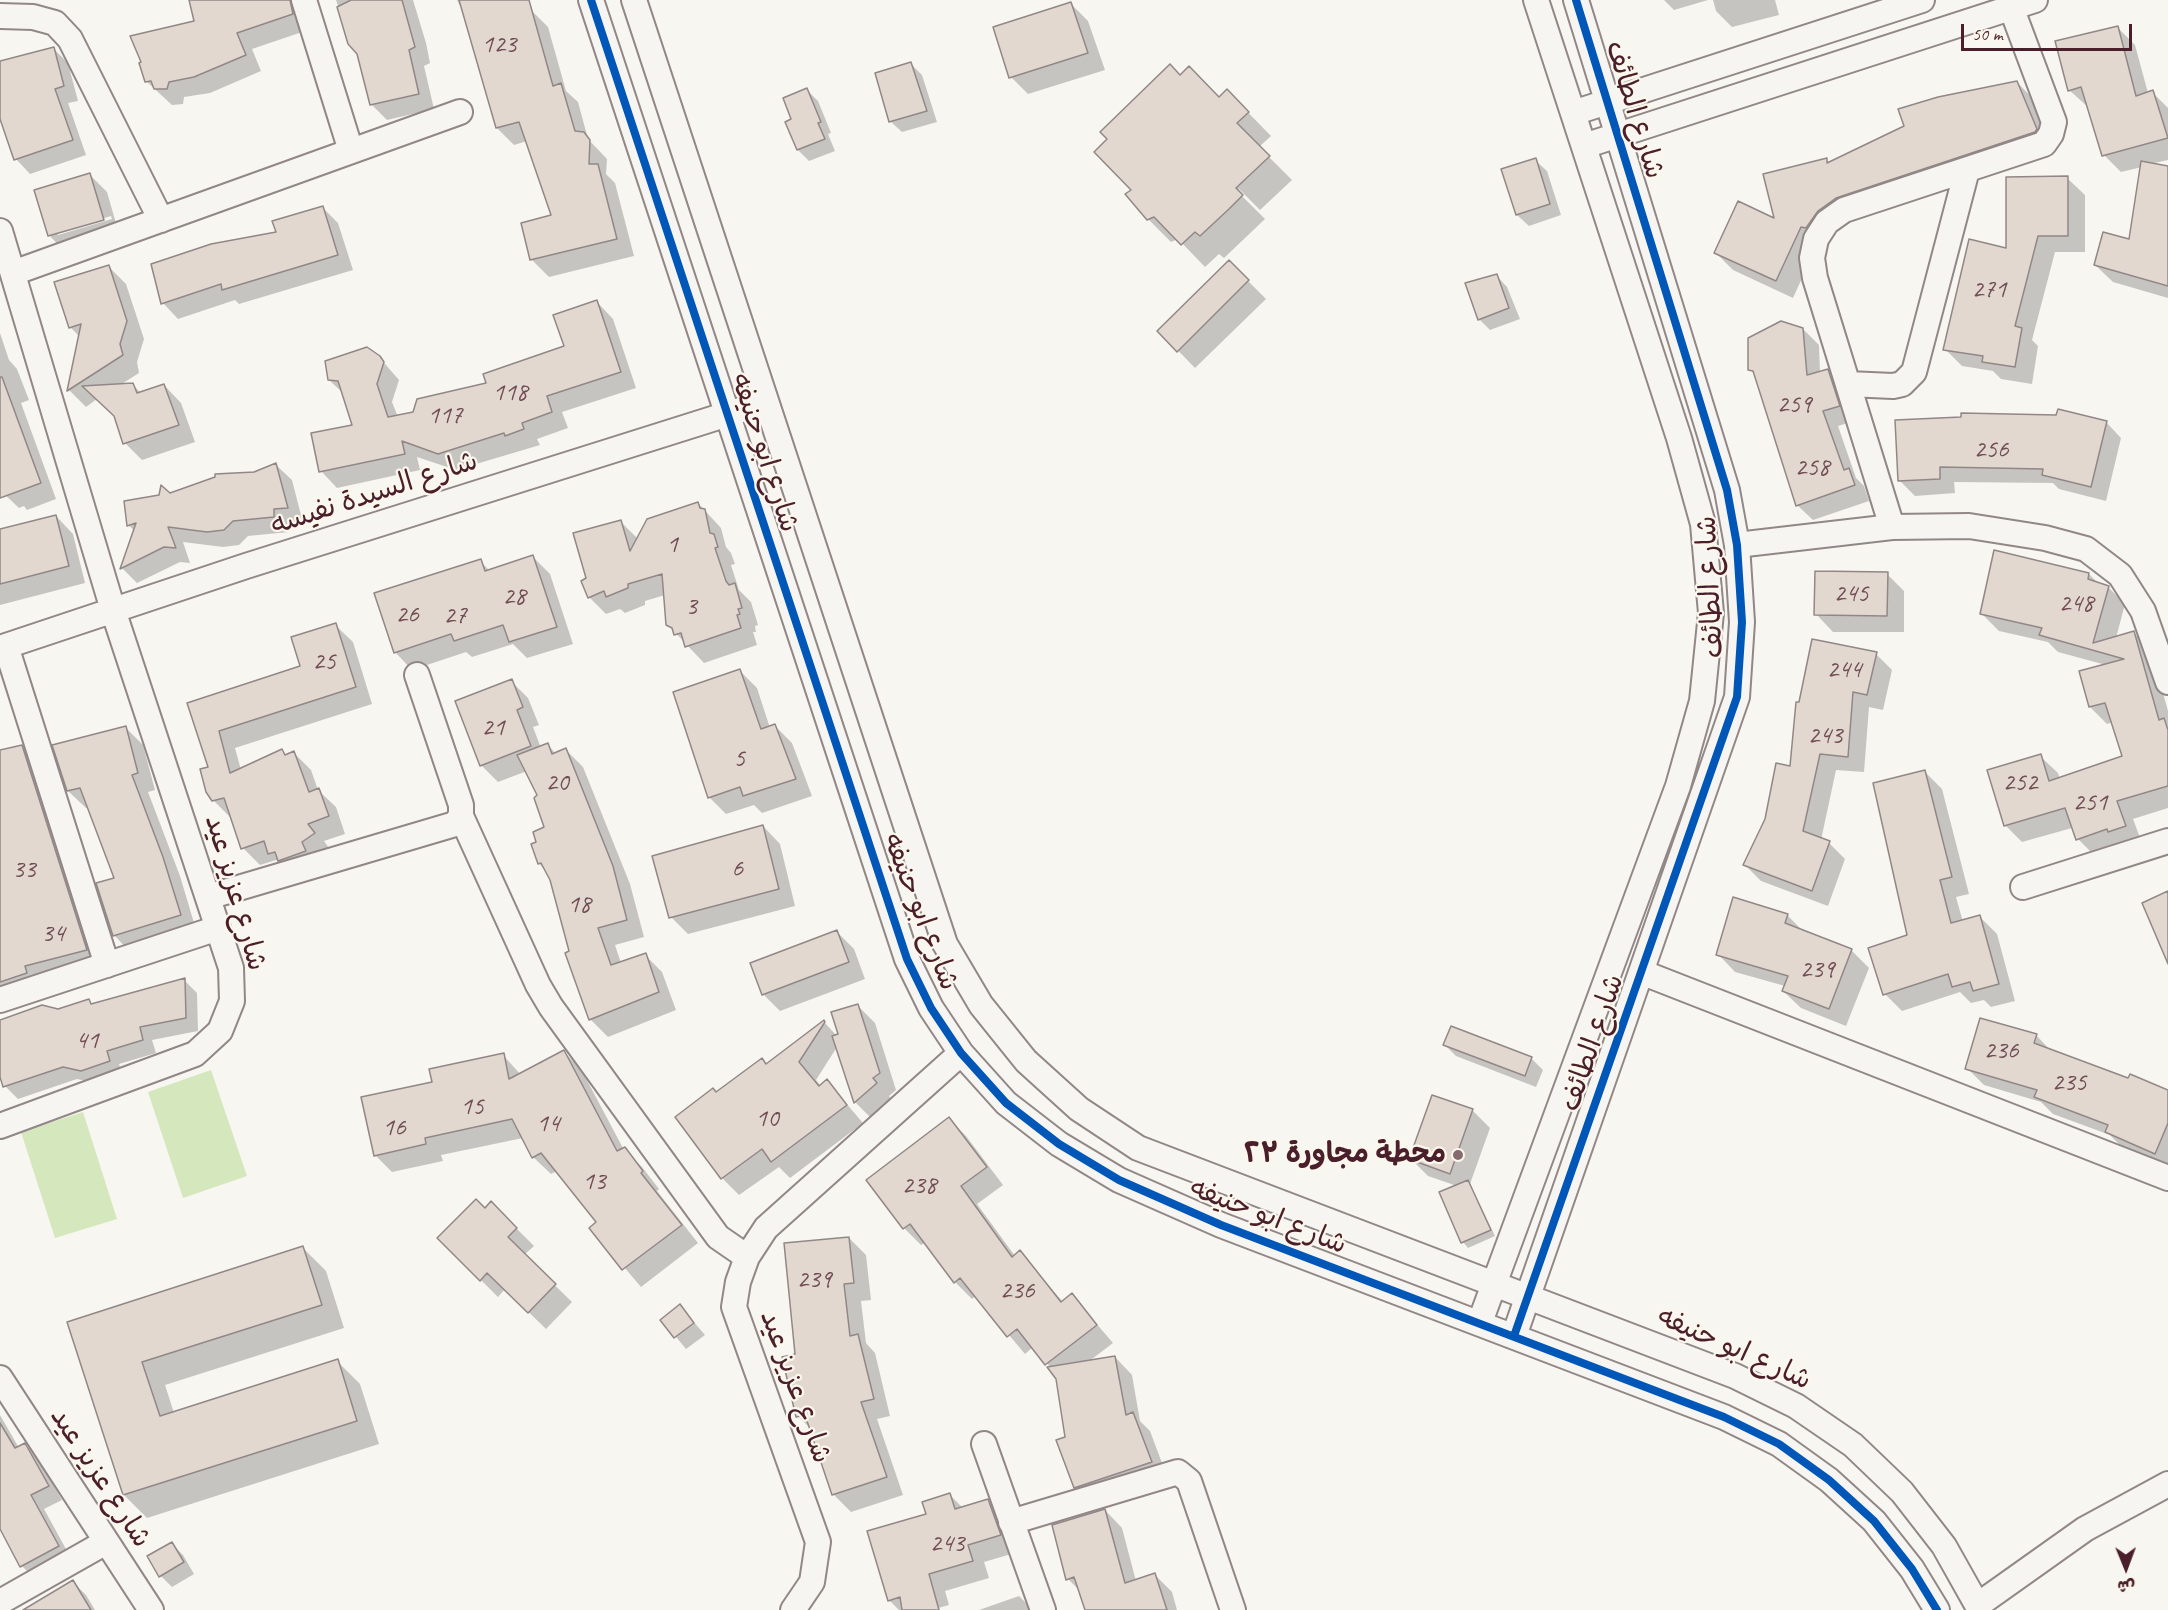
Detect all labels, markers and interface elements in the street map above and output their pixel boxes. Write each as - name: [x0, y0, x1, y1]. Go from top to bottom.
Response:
- scale bar: [1964, 12, 2135, 50]
- text: 50 m: [1972, 23, 2003, 45]
- house number: 123: [481, 29, 517, 61]
- street label: شارع الطائف: [1597, 37, 1671, 183]
- house number: 271: [1971, 274, 2007, 306]
- street label: شارع ابو حنيفه: [723, 369, 805, 537]
- house number: 118: [492, 377, 528, 409]
- house number: 259: [1776, 389, 1812, 421]
- house number: 117: [427, 400, 463, 432]
- house number: 256: [1973, 434, 2009, 466]
- street label: شارع السيدة نفيسه: [266, 445, 482, 543]
- house number: 258: [1794, 452, 1830, 484]
- street label: شارع الطائف: [1690, 515, 1732, 659]
- house number: 1: [666, 529, 678, 561]
- house number: 245: [1833, 578, 1869, 610]
- house number: 28: [502, 581, 526, 613]
- house number: 248: [2058, 588, 2094, 620]
- house number: 3: [685, 591, 697, 623]
- house number: 26: [395, 599, 419, 631]
- house number: 27: [443, 600, 467, 632]
- house number: 25: [312, 646, 336, 678]
- house number: 244: [1826, 654, 1862, 686]
- house number: 21: [481, 712, 505, 744]
- house number: 243: [1807, 720, 1843, 752]
- house number: 5: [733, 743, 745, 775]
- house number: 20: [545, 767, 569, 799]
- house number: 252: [2002, 767, 2038, 799]
- house number: 251: [2072, 787, 2108, 819]
- street label: شارع عزيز عيد: [197, 811, 273, 975]
- street label: شارع ابو حنيفه: [875, 829, 965, 995]
- house number: 6: [731, 853, 743, 885]
- house number: 33: [12, 854, 36, 886]
- house number: 18: [567, 889, 591, 921]
- house number: 34: [41, 918, 65, 950]
- house number: 239: [1799, 954, 1835, 986]
- street label: شارع الطائف: [1554, 970, 1632, 1116]
- house number: 41: [75, 1025, 99, 1057]
- house number: 236: [1983, 1035, 2019, 1067]
- house number: 235: [2051, 1067, 2087, 1099]
- house number: 15: [460, 1091, 484, 1123]
- house number: 10: [755, 1103, 779, 1135]
- house number: 14: [536, 1108, 560, 1140]
- house number: 16: [382, 1112, 406, 1144]
- place label: محطة مجاورة ٢٣: [1244, 1138, 1446, 1172]
- marker: محطة مجاورة ٢٣: [1451, 1148, 1465, 1162]
- house number: 13: [582, 1166, 606, 1198]
- house number: 238: [901, 1170, 937, 1202]
- street label: شارع ابو حنيفه: [1185, 1172, 1351, 1262]
- house number: 239: [796, 1264, 832, 1296]
- house number: 236: [999, 1275, 1035, 1307]
- street label: شارع ابو حنيفه: [1652, 1300, 1816, 1398]
- street label: شارع عزيز عيد: [752, 1306, 838, 1468]
- street label: شارع عزيز عيد: [42, 1402, 158, 1554]
- house number: 243: [929, 1528, 965, 1560]
- north arrow: [2096, 1538, 2156, 1598]
- text: ش: [2117, 1576, 2135, 1596]

